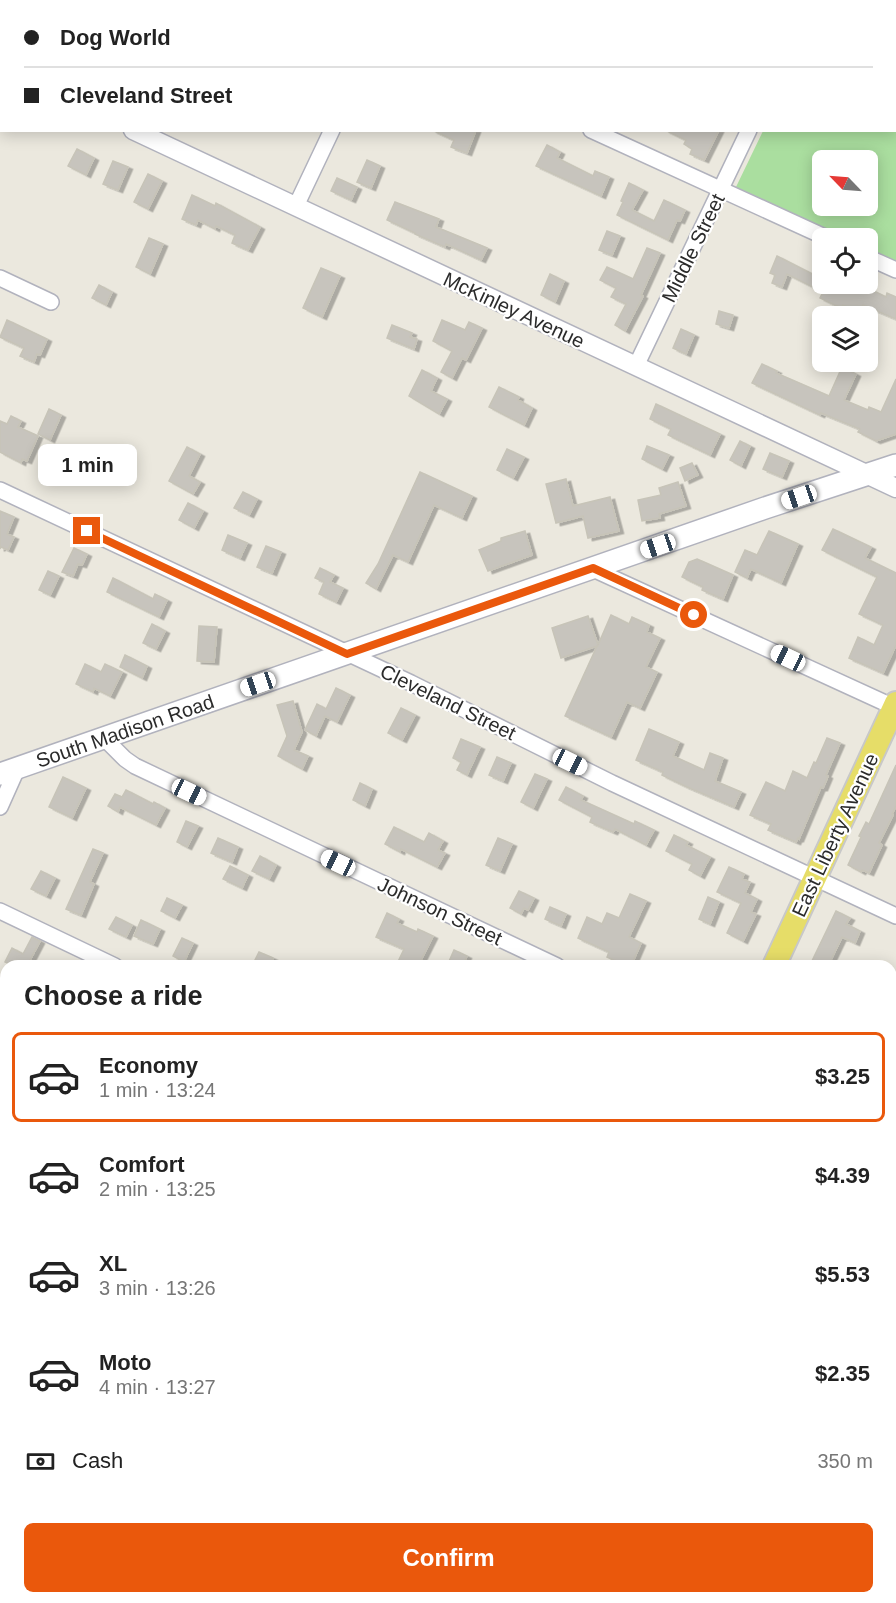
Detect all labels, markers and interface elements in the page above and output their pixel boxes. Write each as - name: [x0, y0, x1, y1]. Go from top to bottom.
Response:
- text: Dog World: [60, 25, 171, 50]
- text: Cleveland Street: [60, 83, 232, 108]
- north arrow: [812, 150, 878, 216]
- map controls: [812, 150, 878, 372]
- street label: Middle Street: [657, 190, 729, 306]
- button: locate: [812, 228, 878, 294]
- street label: McKinley Avenue: [440, 268, 588, 352]
- button: layers: [812, 306, 878, 372]
- callout: 1 min: [38, 444, 136, 486]
- text: 1 min: [61, 454, 114, 476]
- car: [779, 483, 819, 511]
- route end: [73, 517, 100, 544]
- car: [638, 532, 678, 560]
- route start: [680, 601, 707, 628]
- car: [768, 642, 808, 674]
- street label: Cleveland Street: [377, 660, 520, 744]
- car: [238, 670, 278, 698]
- street label: South Madison Road: [33, 690, 217, 772]
- car: [550, 746, 590, 778]
- street label: East Liberty Avenue: [788, 750, 882, 920]
- car: [169, 776, 209, 808]
- car: [318, 847, 358, 879]
- street label: Johnson Street: [374, 873, 506, 950]
- text: Choose a ride: [24, 981, 203, 1011]
- icon: car: [27, 1050, 81, 1104]
- text: Economy: [99, 1053, 198, 1078]
- text: $3.25: [815, 1064, 870, 1089]
- text: 1 min · 13:24: [99, 1079, 216, 1101]
- icon: car: [27, 1149, 81, 1203]
- text: Comfort: [99, 1152, 185, 1177]
- text: $4.39: [815, 1163, 870, 1188]
- text: 2 min · 13:25: [99, 1178, 216, 1200]
- icon: car: [27, 1248, 81, 1302]
- text: XL: [99, 1251, 127, 1276]
- text: $5.53: [815, 1262, 870, 1287]
- text: 3 min · 13:26: [99, 1277, 216, 1299]
- icon: car: [27, 1347, 81, 1401]
- text: Moto: [99, 1350, 152, 1375]
- text: $2.35: [815, 1361, 870, 1386]
- text: 4 min · 13:27: [99, 1376, 216, 1398]
- icon: cash: [24, 1445, 57, 1478]
- text: Cash: [72, 1448, 123, 1473]
- text: 350 m: [817, 1450, 873, 1472]
- button: Confirm: [24, 1523, 873, 1592]

